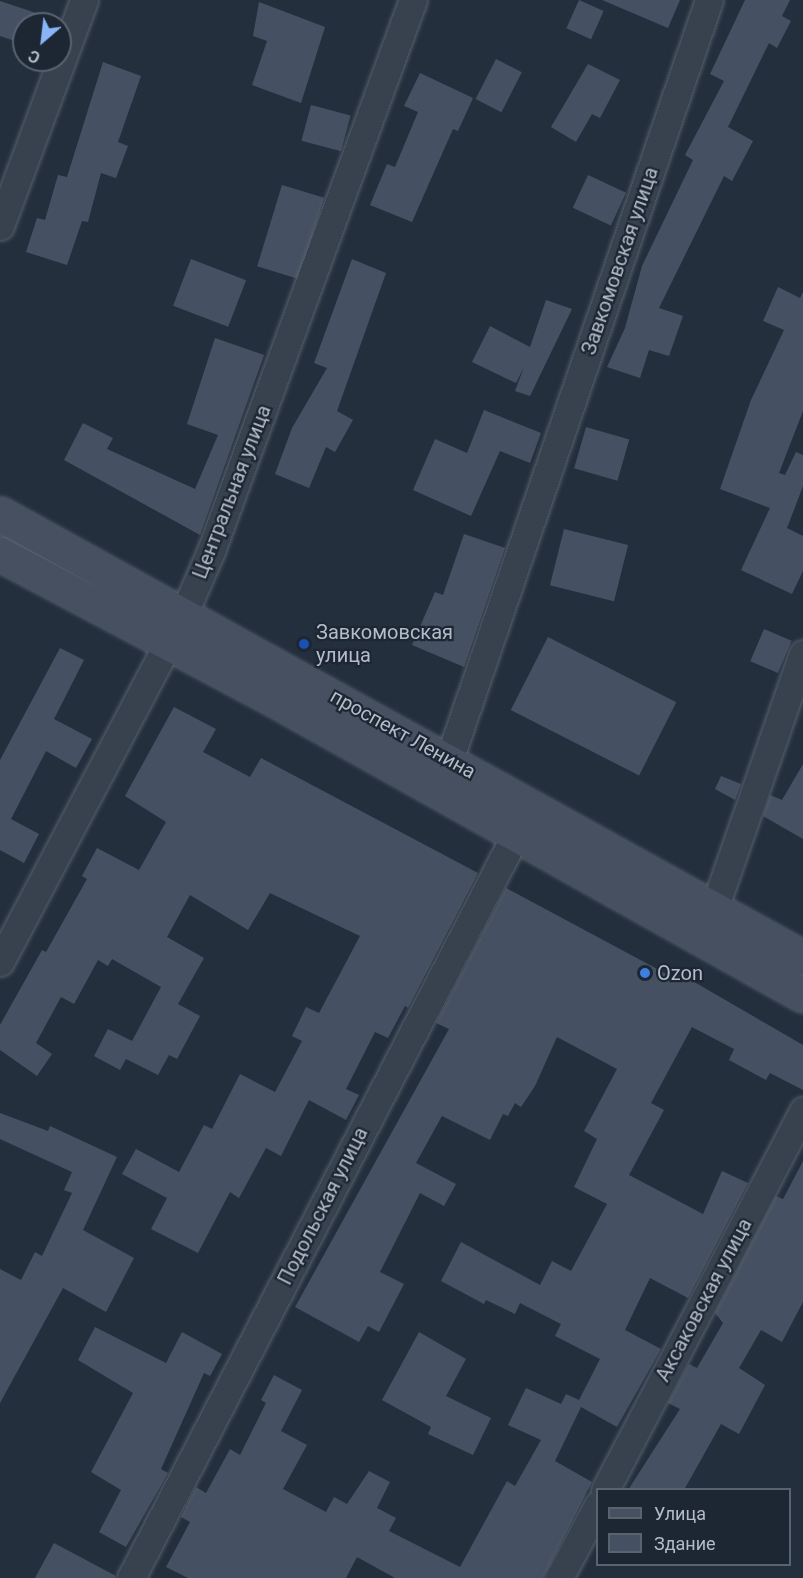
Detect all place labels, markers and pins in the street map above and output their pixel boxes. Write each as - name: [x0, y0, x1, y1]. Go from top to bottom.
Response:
- place label: Завкомовская улица: [316, 620, 453, 667]
- marker: Завкомовская улица: [297, 637, 311, 651]
- place label: Ozon: [657, 961, 703, 985]
- marker: Ozon: [638, 966, 652, 980]

